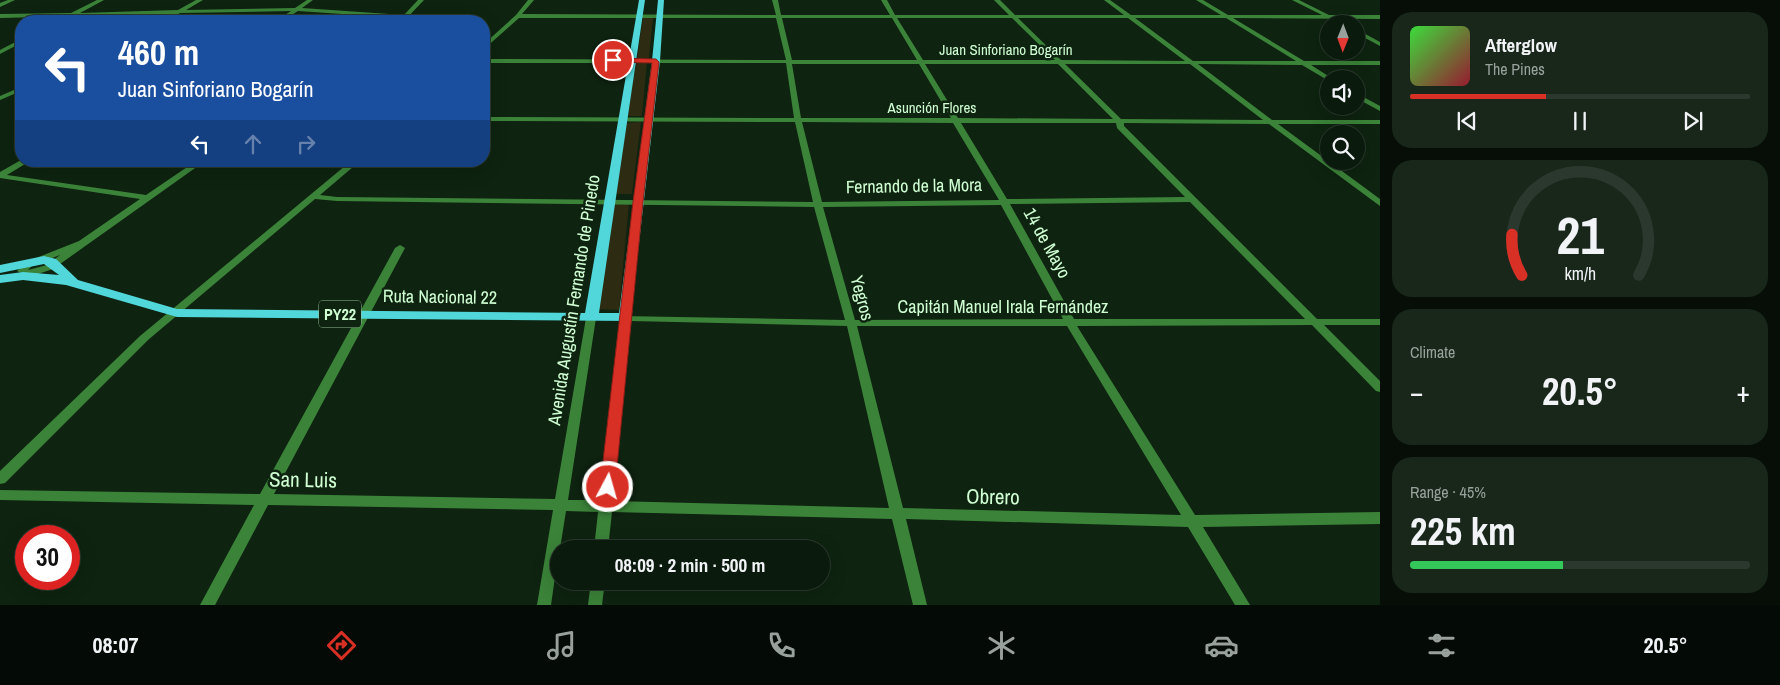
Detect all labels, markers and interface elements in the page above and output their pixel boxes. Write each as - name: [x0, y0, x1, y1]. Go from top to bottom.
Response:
- north arrow: [1320, 15, 1365, 60]
- map controls: [1320, 15, 1365, 170]
- text: 460 m: [118, 29, 199, 76]
- text: Afterglow: [1485, 32, 1557, 58]
- icon: left: [35, 35, 100, 100]
- pin: [592, 39, 634, 81]
- street label: Juan Sinforiano Bogarín: [939, 39, 1073, 60]
- icon: arrive: [599, 46, 627, 74]
- text: The Pines: [1485, 58, 1545, 80]
- button: sound: [1320, 70, 1365, 115]
- text: Juan Sinforiano Bogarín: [118, 74, 314, 104]
- street label: Asunción Flores: [887, 97, 976, 118]
- icon: previous: [1453, 107, 1481, 135]
- icon: pause: [1566, 107, 1594, 135]
- icon: next: [1679, 107, 1707, 135]
- button: search: [1320, 125, 1365, 170]
- icon: left: [186, 130, 214, 158]
- icon: ahead: [239, 130, 267, 158]
- icon: right: [292, 130, 320, 158]
- street label: Fernando de la Mora: [846, 172, 982, 199]
- street label: Avenida Augustín Fernando de Pinedo: [541, 173, 606, 428]
- text: 21: [1556, 200, 1604, 270]
- street label: 14 de Mayo: [1018, 203, 1077, 283]
- text: km/h: [1564, 262, 1596, 286]
- street label: Yegros: [845, 273, 880, 323]
- street label: Ruta Nacional 22: [383, 283, 497, 310]
- street label: Capitán Manuel Irala Fernández: [898, 294, 1108, 319]
- road number: PY22: [319, 300, 361, 328]
- text: Climate: [1410, 341, 1455, 363]
- text: 20.5°: [1542, 366, 1618, 417]
- text: −: [1410, 373, 1423, 411]
- text: +: [1737, 373, 1750, 411]
- position arrow: [581, 460, 633, 512]
- street label: San Luis: [269, 464, 337, 495]
- text: Range · 45%: [1410, 481, 1486, 503]
- street label: Obrero: [966, 482, 1020, 511]
- text: 225 km: [1410, 506, 1516, 557]
- speed limit sign: 30: [15, 525, 80, 590]
- text: 08:09 · 2 min · 500 m: [615, 552, 765, 578]
- icon: directions: [324, 628, 359, 663]
- icon: music: [544, 628, 579, 663]
- icon: phone: [764, 628, 799, 663]
- icon: climate: [984, 628, 1019, 663]
- icon: car: [1204, 628, 1239, 663]
- icon: filters: [1424, 628, 1459, 663]
- text: 08:07: [92, 630, 139, 660]
- text: 20.5°: [1644, 630, 1687, 660]

